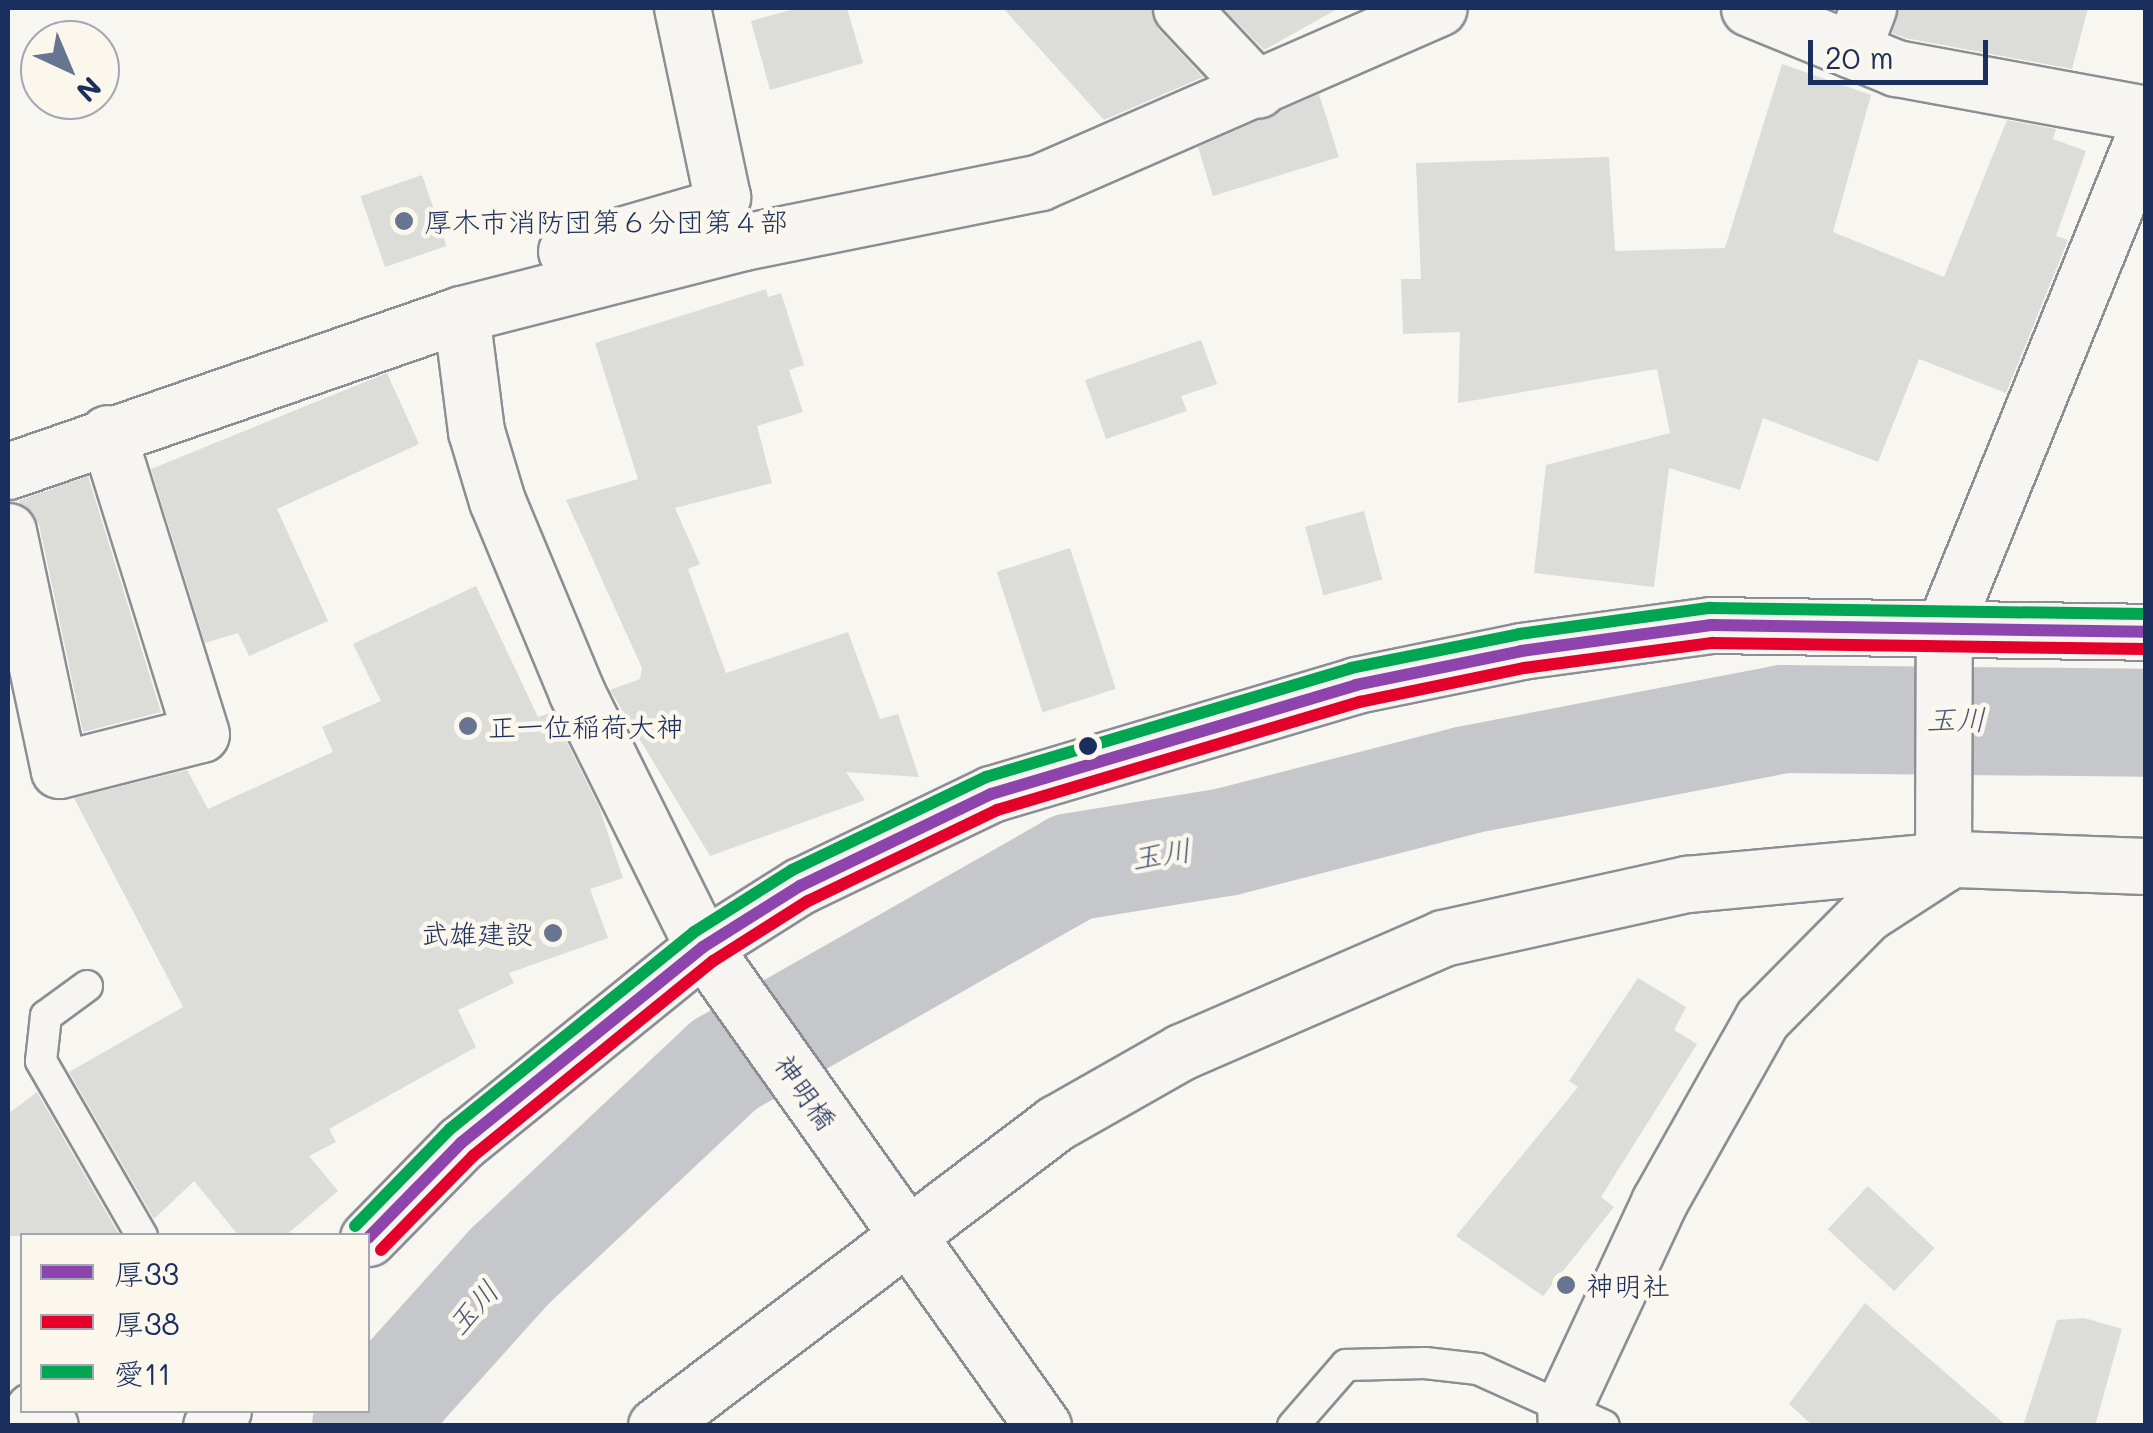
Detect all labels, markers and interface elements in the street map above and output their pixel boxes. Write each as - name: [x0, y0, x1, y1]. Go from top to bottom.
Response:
- north arrow: [20, 20, 120, 120]
- scale bar: [1813, 20, 1993, 82]
- text: 20 m: [1825, 37, 1894, 77]
- text: N: [69, 70, 110, 110]
- place label: 厚木市消防団第６分団第４部: [424, 204, 788, 238]
- marker: 厚木市消防団第６分団第４部: [393, 210, 415, 232]
- water label: 玉川: [1926, 700, 1986, 736]
- place label: 正一位稲荷大神: [488, 709, 684, 743]
- marker: 正一位稲荷大神: [457, 715, 479, 737]
- unlabelled marker: [1078, 736, 1098, 756]
- water label: 玉川: [1129, 831, 1193, 875]
- place label: 武雄建設: [421, 916, 533, 950]
- marker: 武雄建設: [542, 922, 564, 944]
- street label: 神明橋: [768, 1048, 844, 1136]
- legend: [20, 1233, 370, 1413]
- text: 厚33: [114, 1253, 179, 1293]
- place label: 神明社: [1586, 1268, 1670, 1302]
- water label: 玉川: [439, 1273, 505, 1341]
- marker: 神明社: [1555, 1274, 1577, 1296]
- text: 厚38: [114, 1303, 180, 1343]
- text: 愛11: [114, 1353, 171, 1393]

